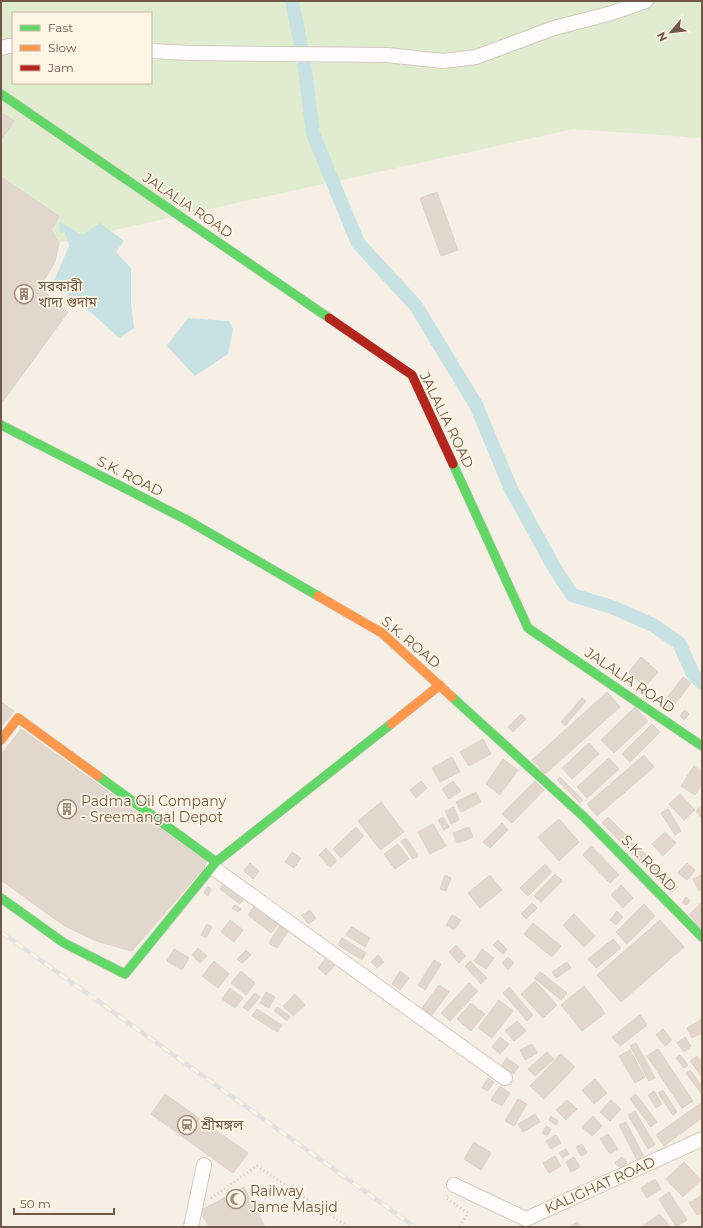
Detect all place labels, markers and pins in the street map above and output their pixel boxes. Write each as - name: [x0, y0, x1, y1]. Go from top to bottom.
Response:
- place label: সরকারী খাদ্য গুদাম: [37, 277, 97, 311]
- building icon: সরকারী খাদ্য গুদাম: [13, 283, 35, 305]
- place label: Padma Oil Company - Sreemangal Depot: [81, 792, 226, 826]
- building icon: Padma Oil Company - Sreemangal Depot: [56, 798, 78, 820]
- station icon: শ্রীমঙ্গল: [176, 1114, 198, 1136]
- place label: শ্রীমঙ্গল: [200, 1116, 244, 1134]
- place label: Railway Jame Masjid: [249, 1182, 338, 1216]
- mosque icon: Railway Jame Masjid: [225, 1188, 247, 1210]

